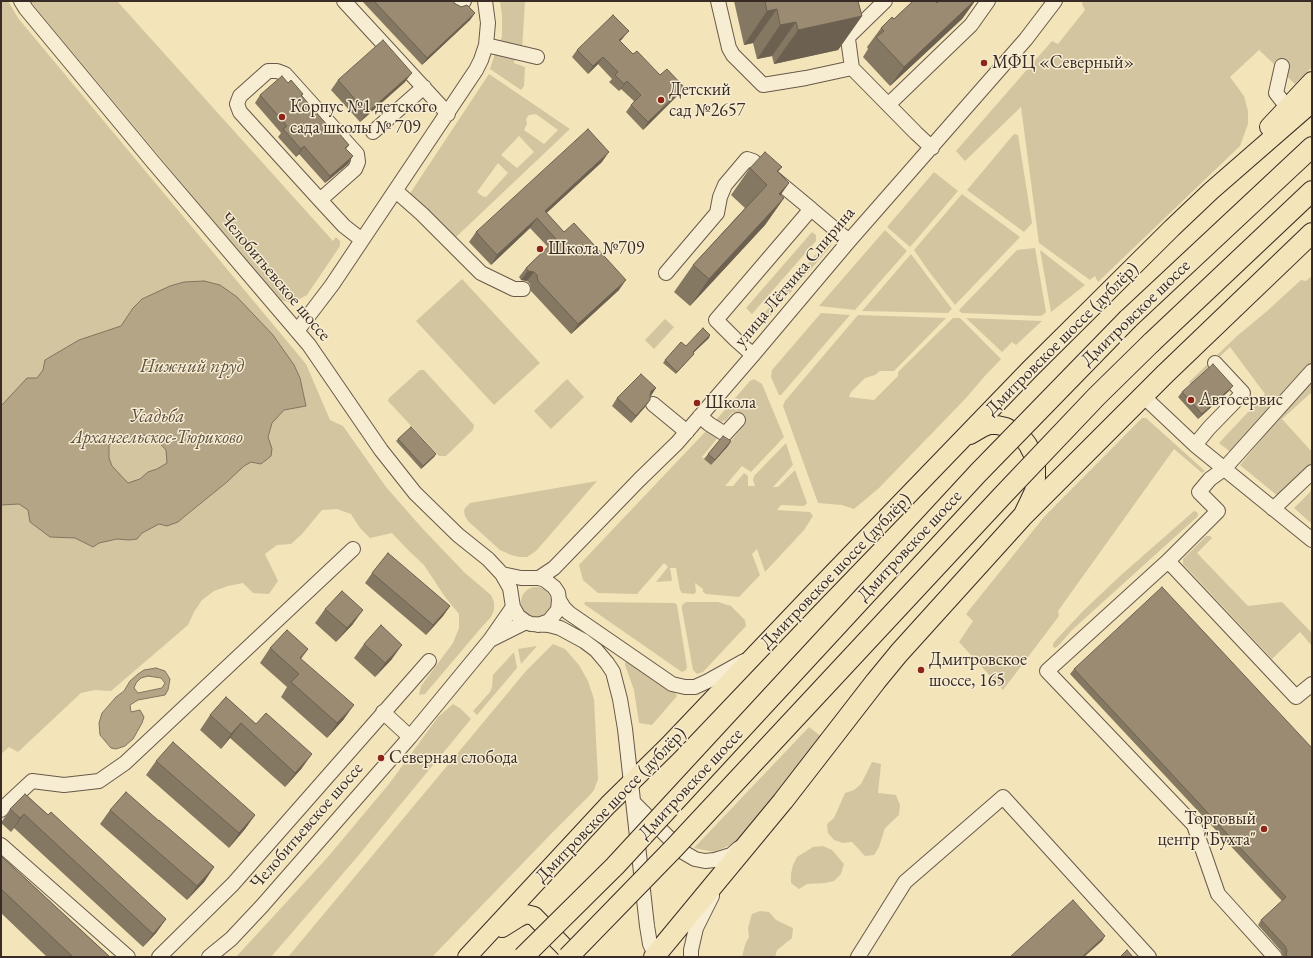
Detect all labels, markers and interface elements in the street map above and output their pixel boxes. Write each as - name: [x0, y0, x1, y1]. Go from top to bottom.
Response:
- place label: МФЦ «Северный»: [992, 52, 1134, 74]
- marker: МФЦ «Северный»: [979, 58, 989, 68]
- place label: Детский сад №2657: [669, 79, 745, 122]
- marker: Детский сад №2657: [656, 95, 666, 105]
- place label: Корпус №1 детского сада школы № 709: [290, 96, 437, 138]
- marker: Корпус №1 детского сада школы № 709: [277, 112, 287, 122]
- street label: улица Лётчика Спирина: [730, 203, 860, 351]
- street label: Челобитьевское шоссе: [215, 208, 335, 346]
- place label: Школа №709: [548, 238, 644, 260]
- marker: Школа №709: [535, 244, 545, 254]
- street label: Дмитровское шоссе: [1077, 255, 1195, 371]
- street label: Дмитровское шоссе (дублёр): [981, 258, 1143, 420]
- water label: Нижний пруд: [140, 356, 244, 378]
- place label: Автосервис: [1199, 389, 1283, 411]
- place label: Школа: [705, 392, 756, 414]
- marker: Автосервис: [1186, 395, 1196, 405]
- marker: Школа: [692, 398, 702, 408]
- park label: Усадьба Архангельское-Тюриково: [71, 406, 243, 448]
- street label: Дмитровское шоссе: [853, 486, 967, 606]
- street label: Дмитровское шоссе (дублёр): [756, 489, 916, 653]
- place label: Дмитровское шоссе, 165: [929, 649, 1027, 692]
- marker: Дмитровское шоссе, 165: [916, 665, 926, 675]
- street label: Дмитровское шоссе (дублёр): [531, 723, 691, 887]
- street label: Дмитровское шоссе: [634, 724, 748, 844]
- place label: Северная слобода: [389, 747, 518, 769]
- marker: Северная слобода: [376, 753, 386, 763]
- street label: Челобитьевское шоссе: [246, 758, 368, 894]
- place label: Торговый центр "Бухта": [1157, 808, 1256, 850]
- marker: Торговый центр "Бухта": [1259, 824, 1269, 834]

